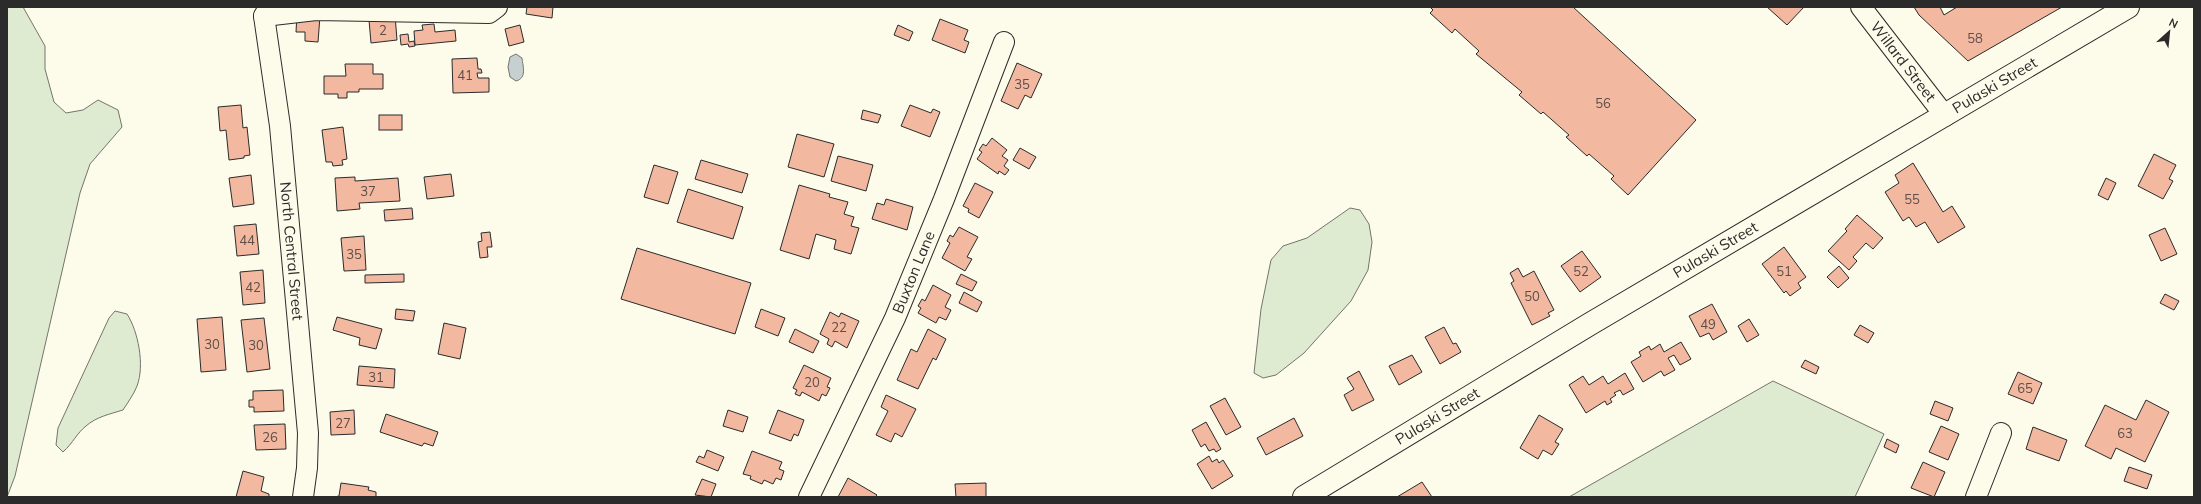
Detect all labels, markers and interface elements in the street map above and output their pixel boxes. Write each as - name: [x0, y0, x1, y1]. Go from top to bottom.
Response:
- north arrow: [2149, 12, 2189, 52]
- text: N: [2167, 15, 2180, 31]
- street label: Willard Street: [1867, 17, 1940, 105]
- house number: 2: [379, 22, 387, 38]
- house number: 58: [1967, 30, 1983, 46]
- street label: Pulaski Street: [1949, 53, 2040, 117]
- house number: 41: [457, 67, 473, 83]
- house number: 35: [1014, 76, 1030, 92]
- house number: 56: [1595, 95, 1611, 111]
- street label: North Central Street: [276, 181, 308, 321]
- house number: 37: [360, 183, 376, 199]
- house number: 55: [1904, 191, 1920, 207]
- street label: Pulaski Street: [1670, 217, 1761, 282]
- street label: Buxton Lane: [888, 228, 939, 316]
- house number: 44: [239, 232, 255, 248]
- house number: 35: [346, 246, 362, 262]
- house number: 52: [1573, 263, 1589, 279]
- house number: 51: [1776, 263, 1792, 279]
- house number: 42: [245, 279, 261, 295]
- house number: 50: [1524, 288, 1540, 304]
- house number: 49: [1700, 316, 1716, 332]
- house number: 22: [831, 319, 847, 335]
- house number: 30: [204, 336, 220, 352]
- house number: 30: [248, 337, 264, 353]
- house number: 31: [368, 369, 384, 385]
- house number: 20: [804, 374, 820, 390]
- house number: 65: [2017, 380, 2033, 396]
- street label: Pulaski Street: [1392, 383, 1483, 449]
- house number: 27: [335, 415, 351, 431]
- house number: 63: [2117, 425, 2133, 441]
- house number: 26: [262, 429, 278, 445]

